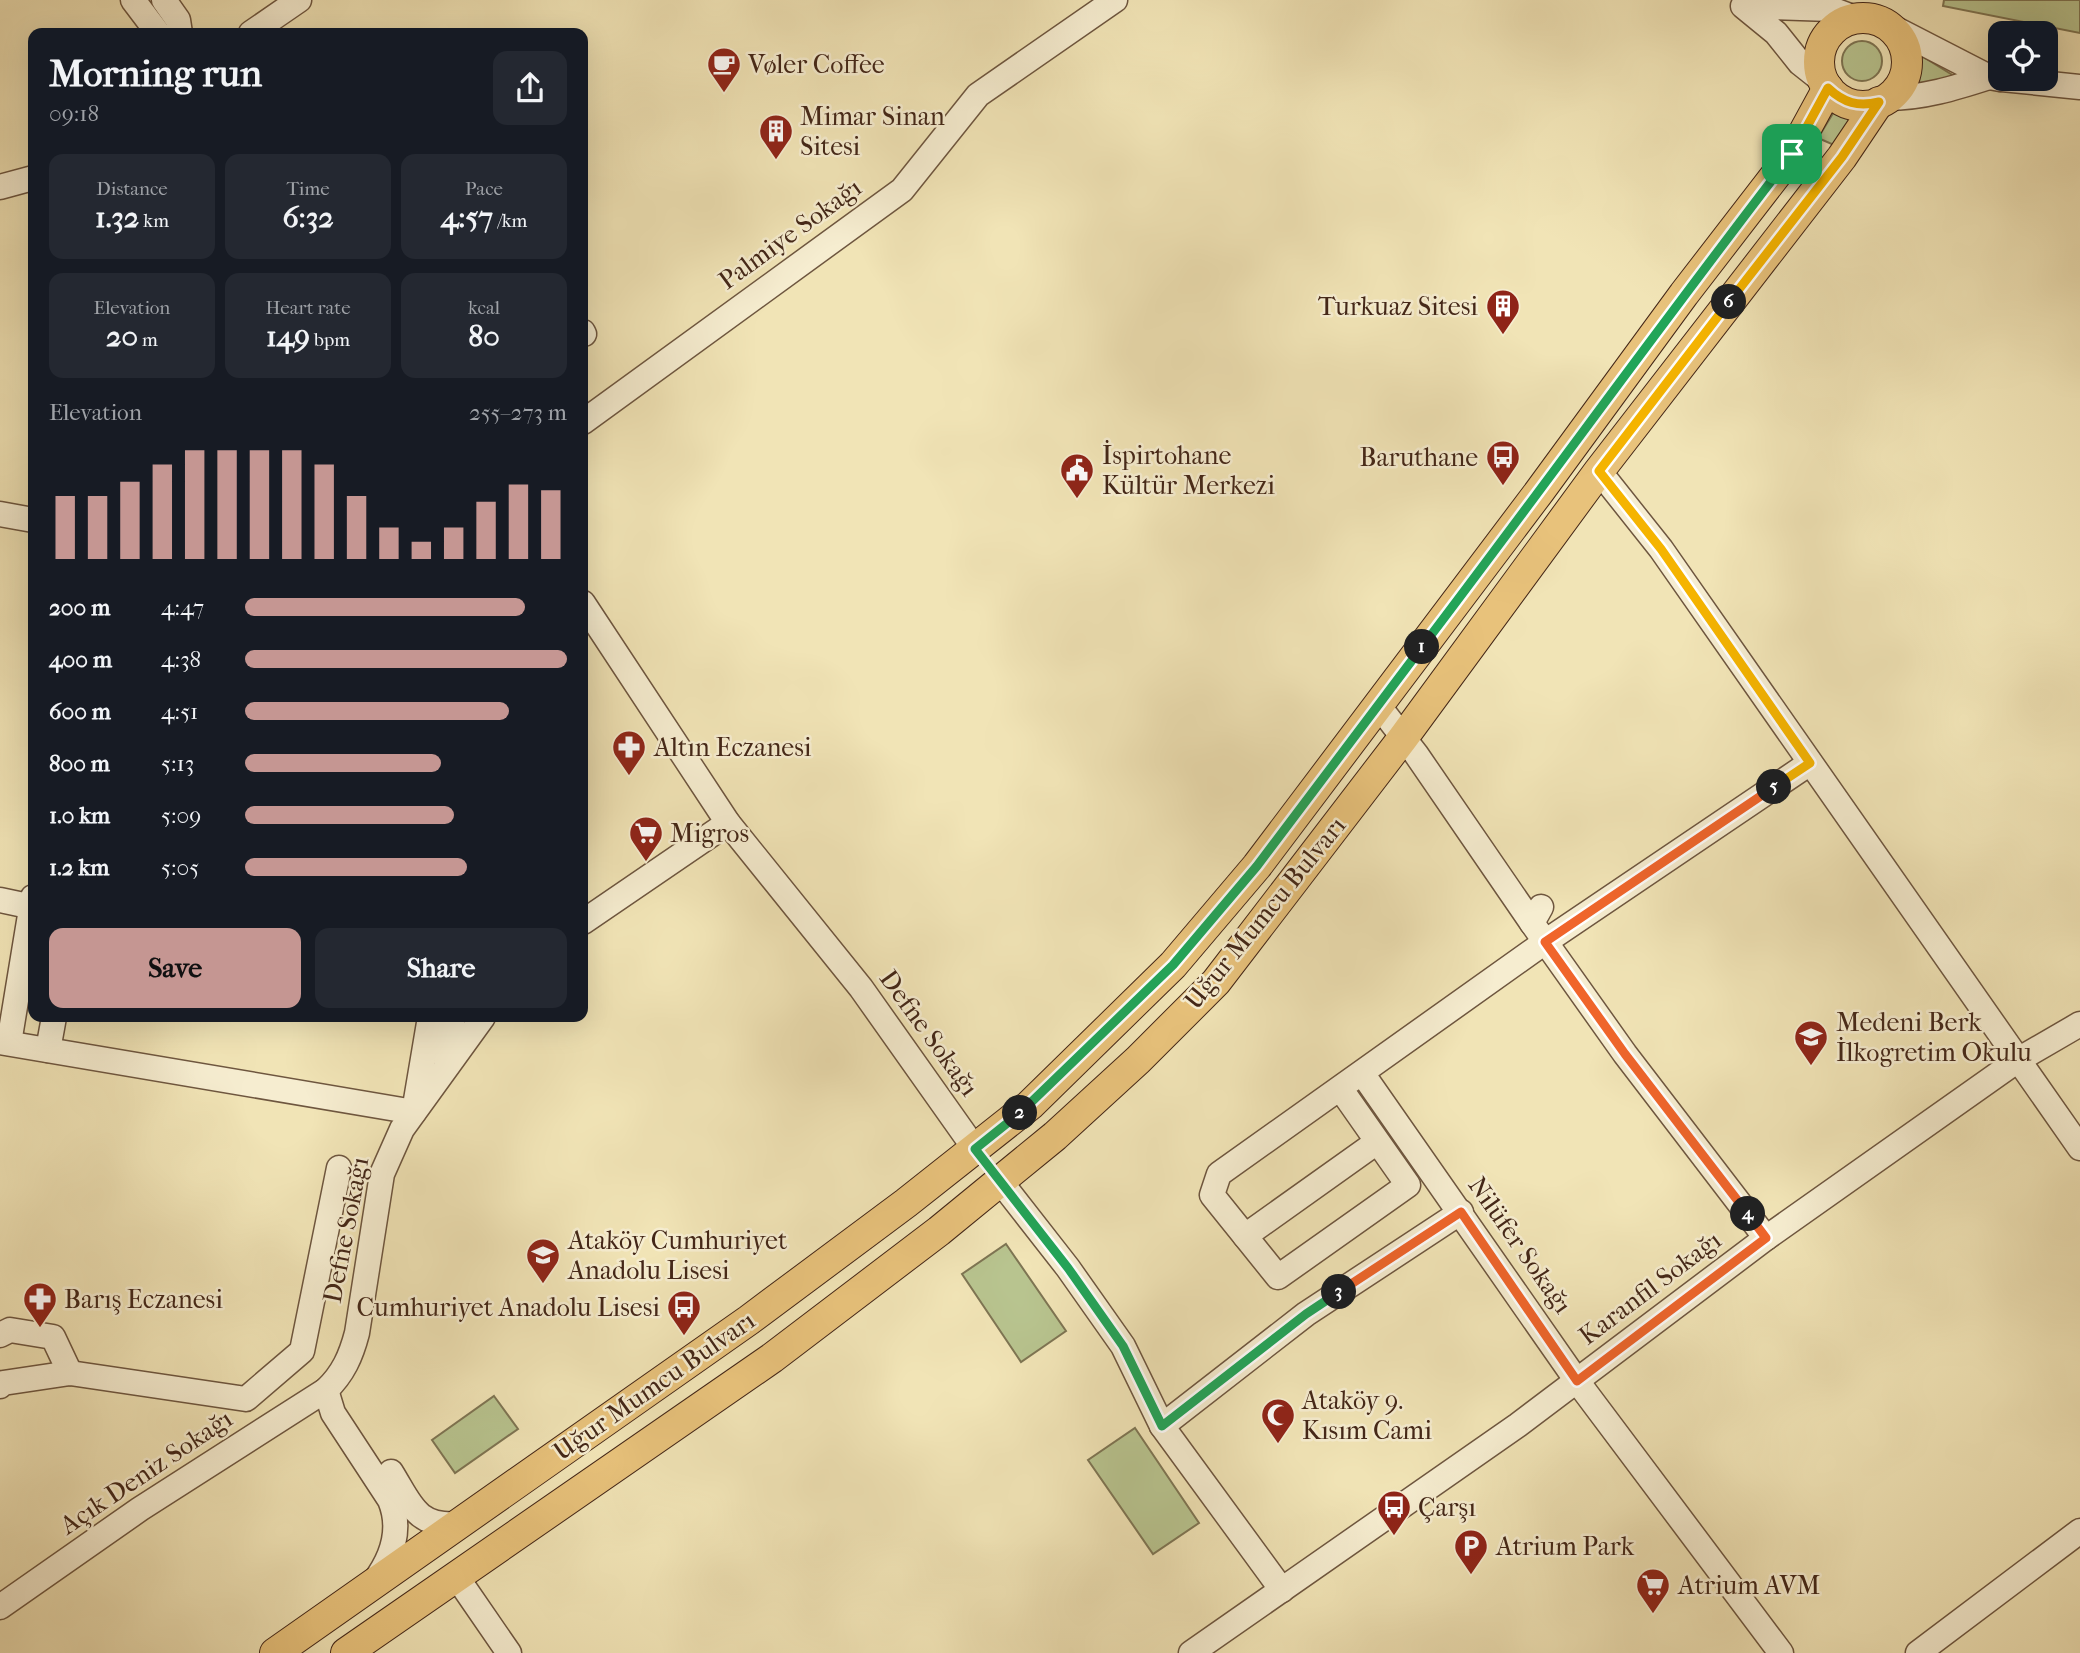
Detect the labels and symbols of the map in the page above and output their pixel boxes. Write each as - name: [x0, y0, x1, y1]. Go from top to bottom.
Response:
- cafe icon: Vøler Coffee: [705, 45, 743, 94]
- place label: Vøler Coffee: [747, 49, 885, 80]
- place label: Mimar Sinan Sitesi: [800, 101, 945, 162]
- building icon: Mimar Sinan Sitesi: [757, 112, 795, 161]
- pin: [1762, 124, 1822, 184]
- street label: Palmiye Sokağı: [713, 172, 868, 296]
- pin: 6: [1712, 284, 1746, 320]
- building icon: Turkuaz Sitesi: [1484, 287, 1522, 336]
- place label: Turkuaz Sitesi: [1318, 291, 1478, 322]
- bus stop icon: Baruthane: [1484, 438, 1522, 487]
- place label: İspirtohane Kültür Merkezi: [1102, 439, 1275, 501]
- place label: Baruthane: [1360, 442, 1478, 473]
- public building icon: İspirtohane Kültür Merkezi: [1058, 451, 1096, 500]
- pin: 1: [1404, 630, 1440, 664]
- pharmacy icon: Altın Eczanesi: [610, 728, 648, 777]
- place label: Altın Eczanesi: [653, 732, 812, 763]
- pin: 5: [1756, 770, 1792, 804]
- street label: Uğur Mumcu Bulvarı: [1178, 810, 1352, 1016]
- supermarket icon: Migros: [627, 814, 665, 863]
- place label: Migros: [670, 818, 749, 849]
- street label: Defne Sokağı: [873, 964, 985, 1102]
- place label: Medeni Berk İlkogretim Okulu: [1836, 1007, 2032, 1068]
- school or university icon: Medeni Berk İlkogretim Okulu: [1792, 1018, 1830, 1067]
- pin: 2: [1002, 1096, 1038, 1130]
- street label: Defne Sokağı: [317, 1154, 375, 1306]
- street label: Nilüfer Sokağı: [1461, 1171, 1579, 1320]
- pin: 4: [1730, 1196, 1766, 1232]
- street label: Karanfil Sokağı: [1573, 1224, 1727, 1352]
- place label: Ataköy Cumhuriyet Anadolu Lisesi: [567, 1225, 788, 1286]
- school or university icon: Ataköy Cumhuriyet Anadolu Lisesi: [524, 1236, 562, 1285]
- pin: 3: [1322, 1274, 1356, 1310]
- pharmacy icon: Barış Eczanesi: [21, 1280, 59, 1329]
- place label: Barış Eczanesi: [64, 1284, 223, 1315]
- bus stop icon: Cumhuriyet Anadolu Lisesi: [665, 1288, 703, 1337]
- place label: Cumhuriyet Anadolu Lisesi: [356, 1292, 660, 1323]
- street label: Uğur Mumcu Bulvarı: [547, 1305, 761, 1467]
- place label: Ataköy 9. Kısım Cami: [1301, 1385, 1432, 1446]
- mosque icon: Ataköy 9. Kısım Cami: [1259, 1396, 1297, 1445]
- street label: Açık Deniz Sokağı: [53, 1403, 238, 1542]
- bus stop icon: Çarşı: [1375, 1488, 1413, 1537]
- place label: Çarşı: [1418, 1492, 1476, 1523]
- parking icon: Atrium Park: [1452, 1527, 1490, 1576]
- place label: Atrium Park: [1495, 1531, 1635, 1562]
- supermarket icon: Atrium AVM: [1634, 1566, 1672, 1615]
- place label: Atrium AVM: [1677, 1570, 1821, 1601]

